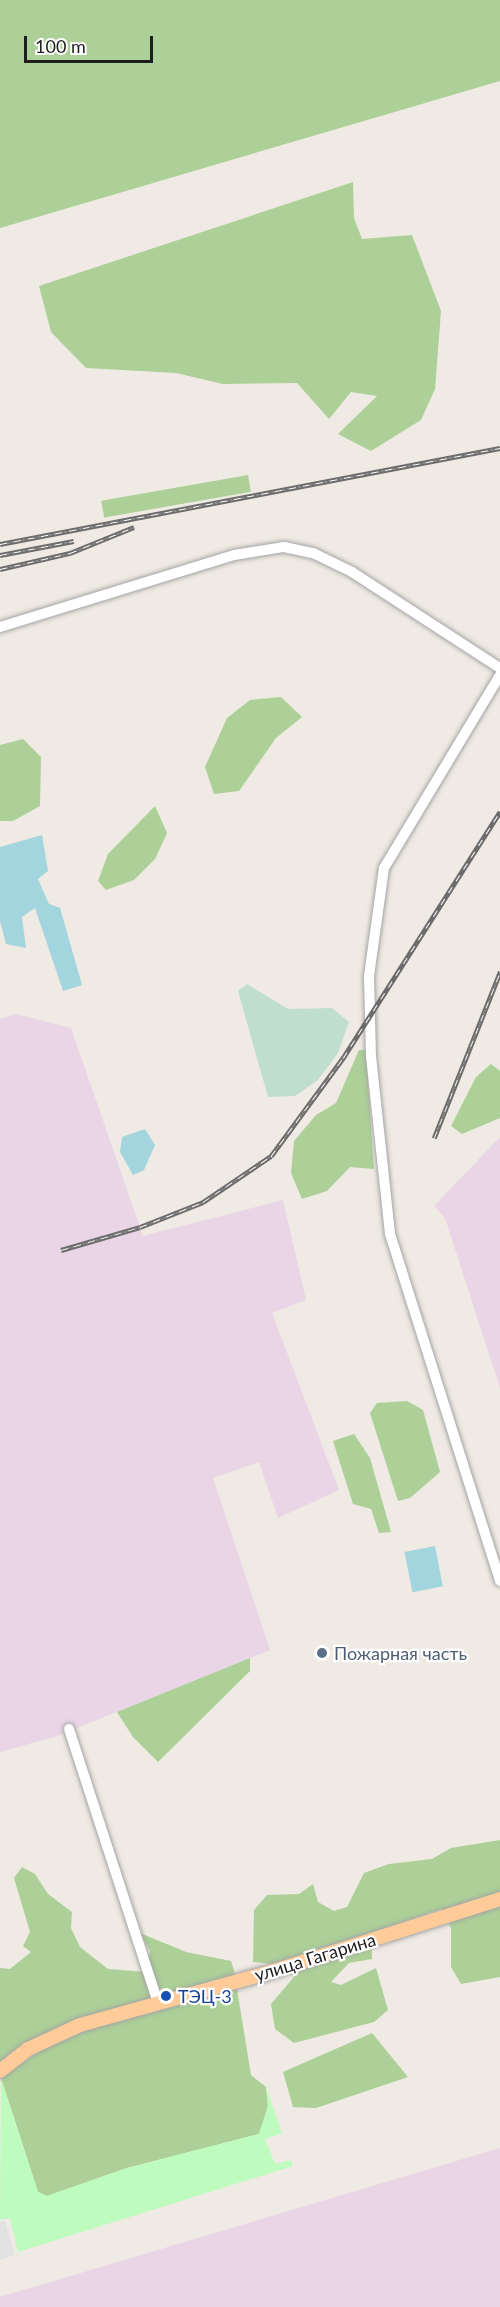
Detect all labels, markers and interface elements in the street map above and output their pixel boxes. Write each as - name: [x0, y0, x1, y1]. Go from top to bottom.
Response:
- scale bar: [27, 24, 156, 62]
- text: 100 m: [35, 35, 86, 57]
- place label: Пожарная часть: [334, 1642, 467, 1664]
- marker: Пожарная часть: [315, 1646, 329, 1660]
- street label: улица Гагарина: [252, 1928, 378, 1986]
- place label: ТЭЦ-3: [178, 1985, 232, 2007]
- marker: ТЭЦ-3: [159, 1989, 173, 2003]

